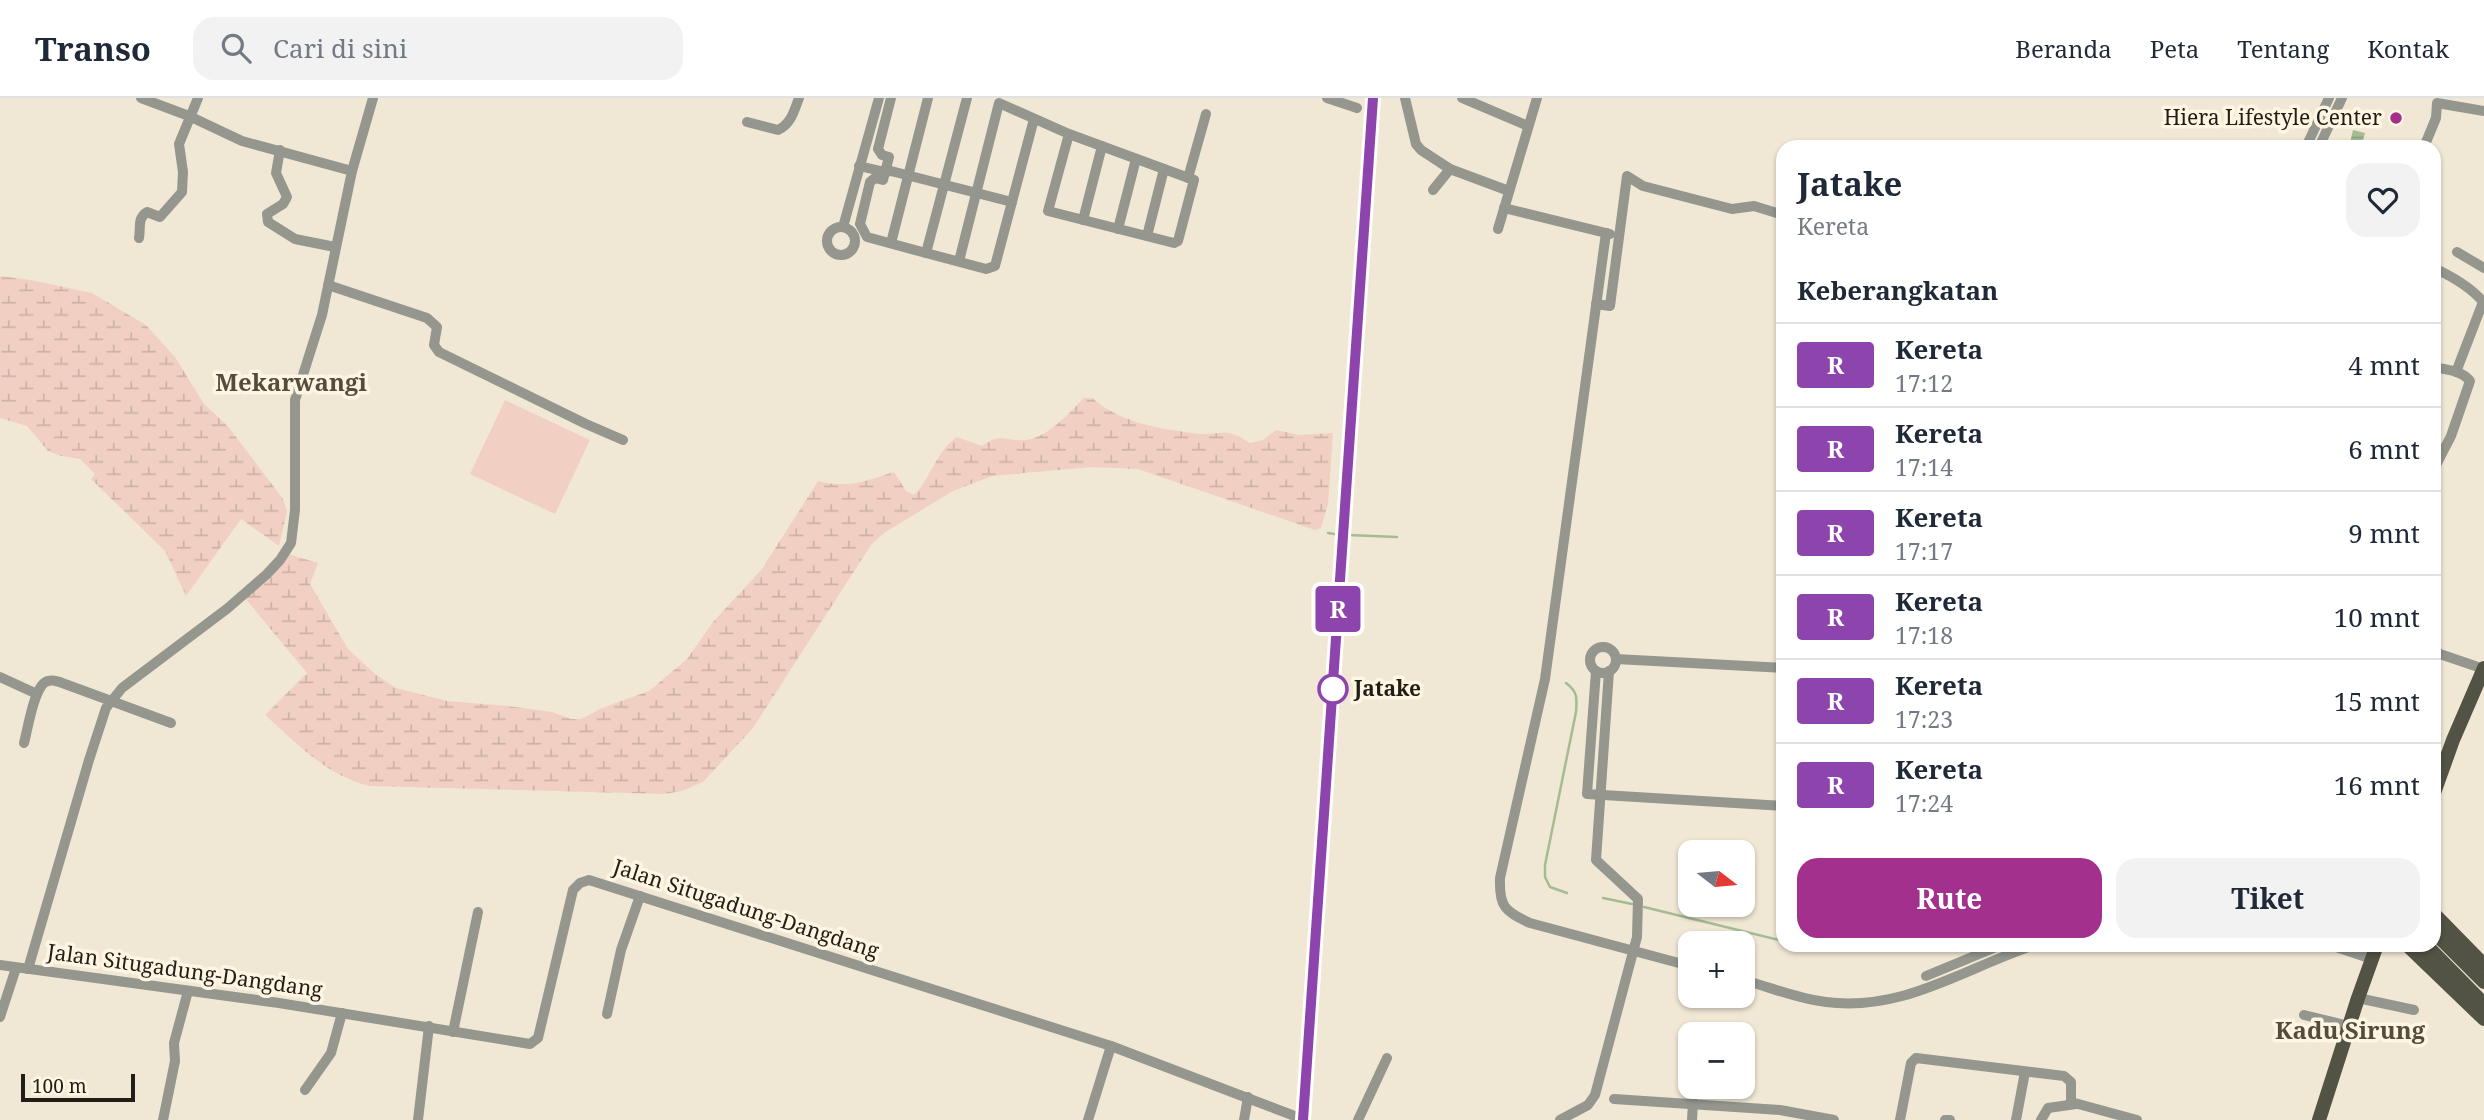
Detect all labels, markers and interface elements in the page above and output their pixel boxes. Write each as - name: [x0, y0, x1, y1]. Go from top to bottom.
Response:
- search box: [193, 17, 683, 80]
- text: Transo: [35, 26, 151, 71]
- icon: search: [217, 29, 255, 67]
- text: Cari di sini: [273, 30, 407, 66]
- text: Beranda: [2015, 32, 2112, 65]
- text: Peta: [2150, 32, 2199, 65]
- text: Tentang: [2237, 32, 2329, 65]
- text: Kontak: [2367, 32, 2449, 65]
- place label: Hiera Lifestyle Center: [2164, 103, 2382, 131]
- marker: Hiera Lifestyle Center: [2388, 110, 2404, 126]
- text: Jatake: [1797, 161, 1902, 206]
- button: heart: [2346, 163, 2420, 237]
- text: Kereta: [1797, 210, 1869, 242]
- text: Keberangkatan: [1797, 272, 1998, 308]
- text: Kereta: [1895, 331, 1983, 367]
- text: 4 mnt: [2348, 347, 2420, 383]
- text: R: [1827, 348, 1844, 381]
- district label: Mekarwangi: [215, 365, 367, 398]
- text: 17:12: [1895, 367, 1953, 399]
- text: Kereta: [1895, 415, 1983, 451]
- text: 6 mnt: [2348, 431, 2420, 467]
- text: R: [1827, 432, 1844, 465]
- text: 17:14: [1895, 451, 1953, 483]
- text: Kereta: [1895, 499, 1983, 535]
- text: 9 mnt: [2348, 515, 2420, 551]
- text: R: [1827, 516, 1844, 549]
- text: 17:17: [1895, 535, 1953, 567]
- text: Kereta: [1895, 583, 1983, 619]
- line badge: R: [1315, 586, 1361, 632]
- text: R: [1329, 592, 1347, 625]
- text: 10 mnt: [2334, 599, 2420, 635]
- text: R: [1827, 600, 1844, 633]
- text: 17:18: [1895, 619, 1953, 651]
- text: Kereta: [1895, 667, 1983, 703]
- marker: Jatake: [1318, 674, 1348, 704]
- place label: Jatake: [1353, 674, 1421, 702]
- text: 15 mnt: [2334, 683, 2420, 719]
- text: R: [1827, 684, 1844, 717]
- text: 17:23: [1895, 703, 1953, 735]
- text: Kereta: [1895, 751, 1983, 787]
- text: 16 mnt: [2334, 767, 2420, 803]
- text: R: [1827, 768, 1844, 801]
- text: 17:24: [1895, 787, 1953, 819]
- north arrow: [1678, 840, 1755, 917]
- map controls: [1678, 840, 1755, 1099]
- street label: Jalan Situgadung-Dangdang: [609, 852, 883, 964]
- button: Rute: [1797, 858, 2102, 938]
- button: Tiket: [2116, 858, 2420, 938]
- button: +: [1678, 931, 1755, 1008]
- street label: Jalan Situgadung-Dangdang: [45, 937, 325, 1003]
- district label: Kadu Sirung: [2275, 1013, 2426, 1046]
- button: −: [1678, 1022, 1755, 1099]
- scale bar: [21, 1071, 135, 1103]
- text: 100 m: [32, 1073, 87, 1099]

